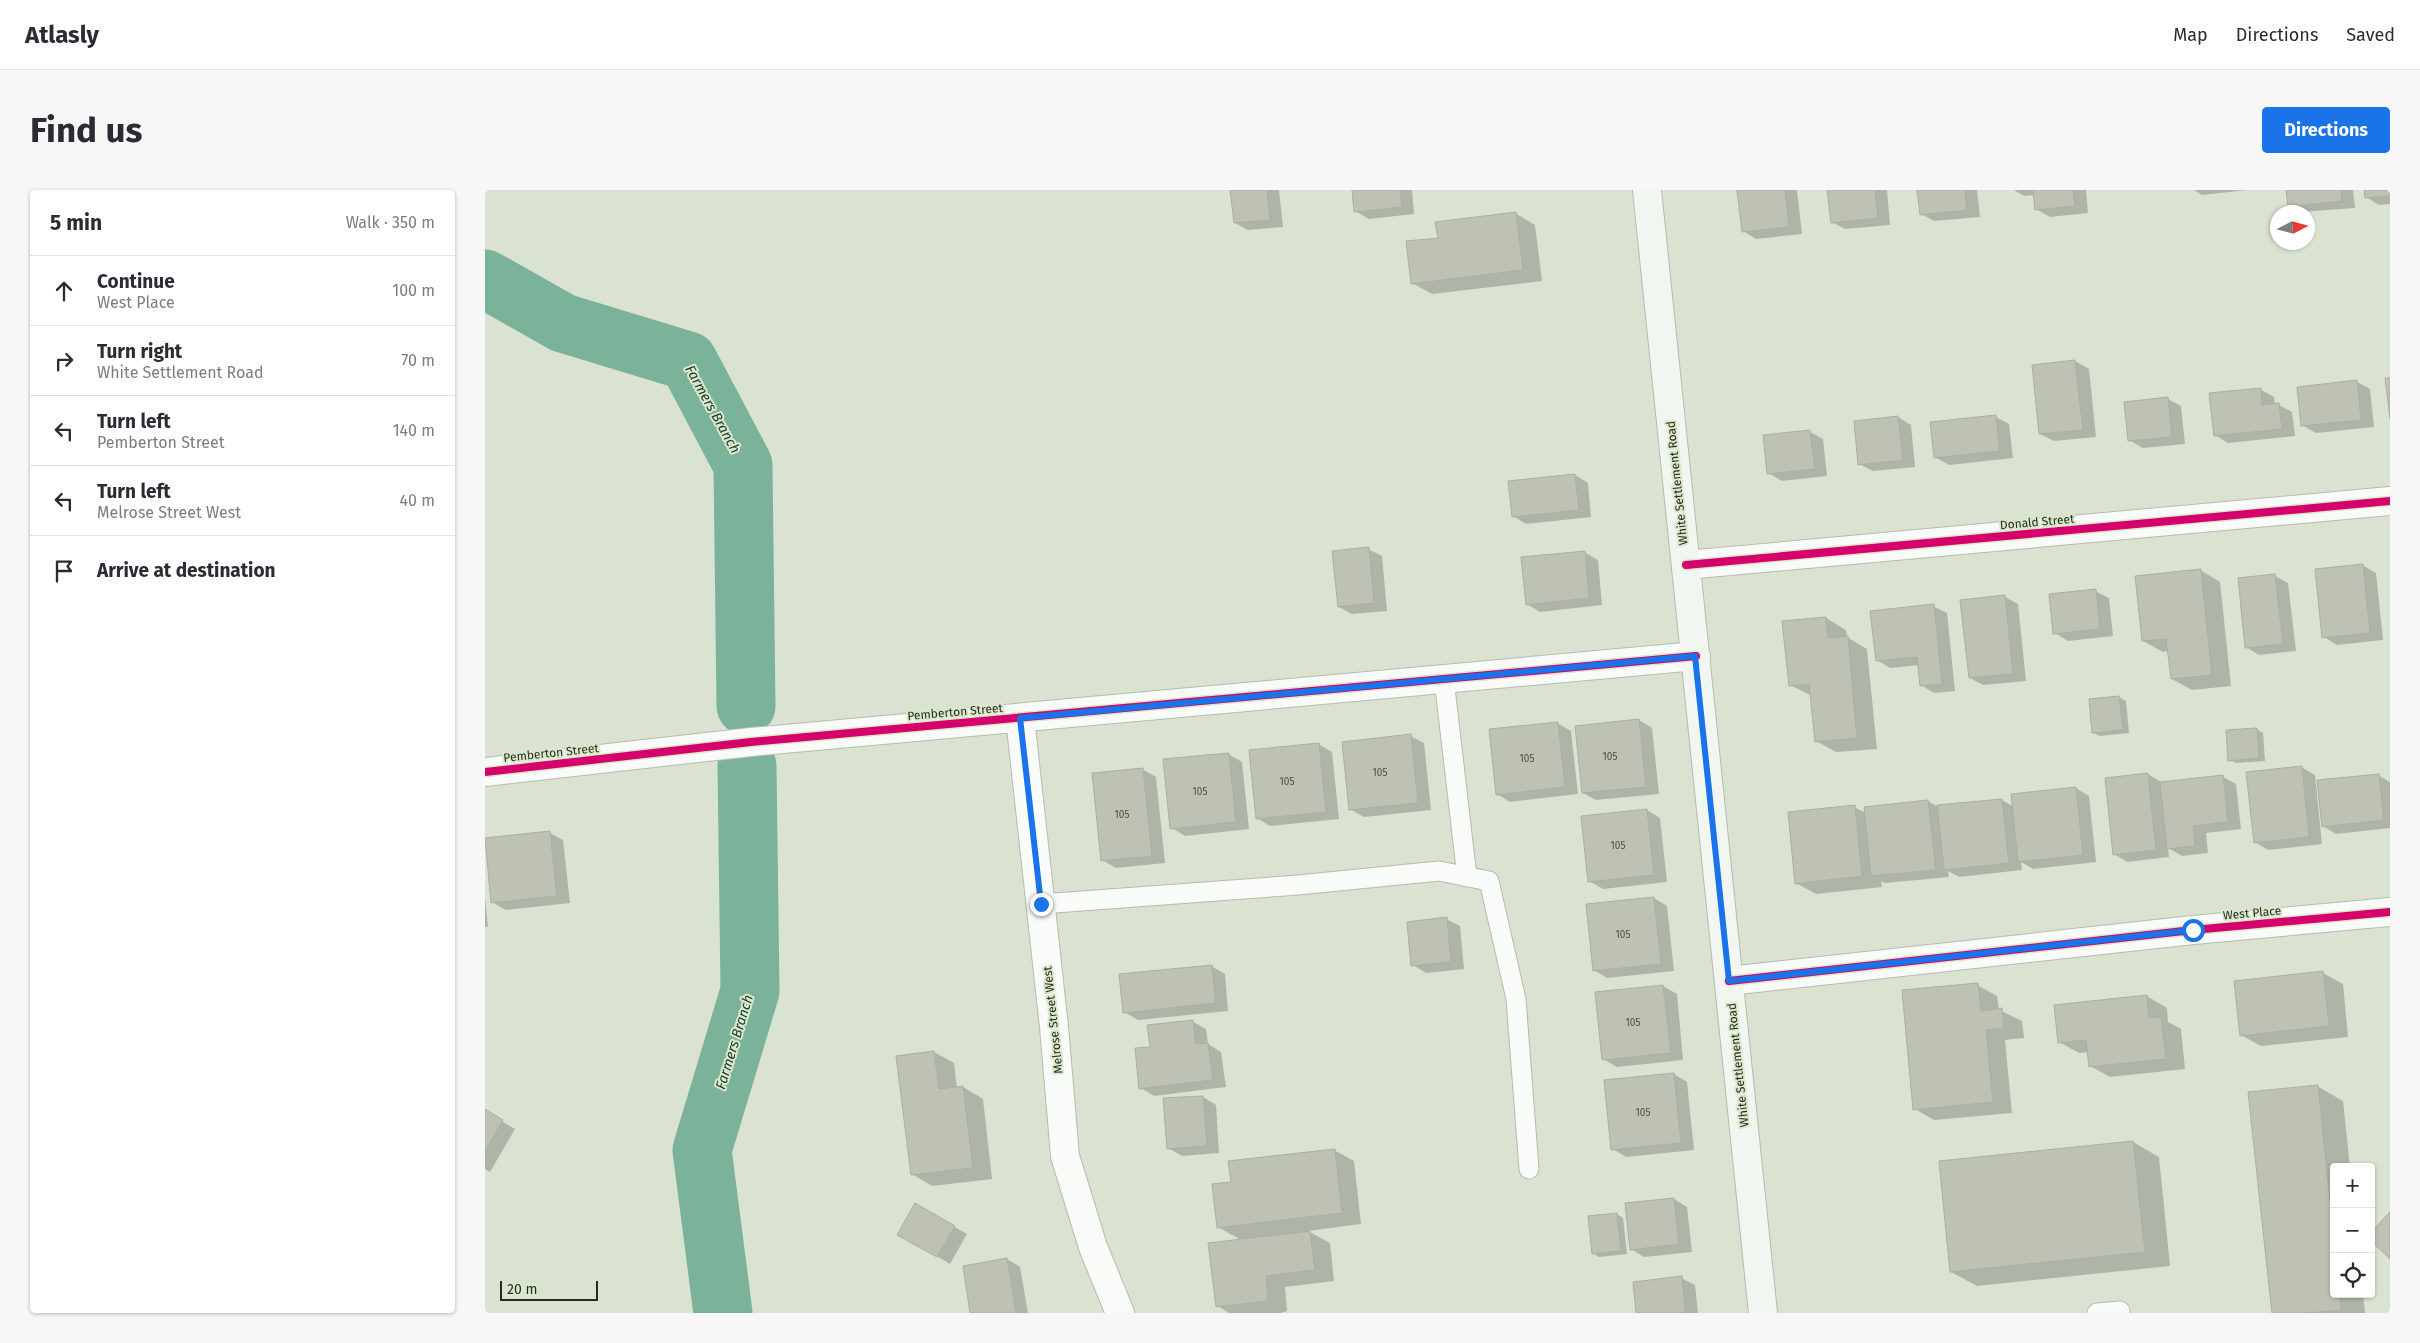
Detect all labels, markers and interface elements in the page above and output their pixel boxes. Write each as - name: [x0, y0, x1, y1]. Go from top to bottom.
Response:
- text: Atlasly: [25, 21, 99, 49]
- text: Map: [2173, 24, 2208, 46]
- text: Directions: [2236, 24, 2318, 46]
- text: Saved: [2346, 24, 2395, 46]
- button: Directions: [2262, 107, 2390, 153]
- text: Find us: [30, 109, 142, 151]
- north arrow: [2270, 205, 2315, 250]
- text: 5 min: [50, 210, 102, 236]
- text: Walk · 350 m: [346, 213, 435, 232]
- text: Continue: [97, 270, 175, 293]
- icon: ahead: [50, 277, 78, 305]
- text: 100 m: [392, 281, 435, 300]
- text: West Place: [97, 293, 175, 312]
- text: Turn right: [97, 340, 182, 363]
- icon: right: [50, 347, 78, 375]
- text: 70 m: [401, 351, 435, 370]
- water label: Farmers Branch: [681, 362, 744, 456]
- text: White Settlement Road: [97, 363, 263, 382]
- text: Turn left: [97, 410, 171, 433]
- icon: left: [50, 417, 78, 445]
- street label: White Settlement Road: [1664, 420, 1690, 546]
- text: 140 m: [393, 421, 435, 440]
- text: Pemberton Street: [97, 433, 225, 452]
- text: Turn left: [97, 480, 171, 503]
- icon: left: [50, 487, 78, 515]
- text: 40 m: [400, 491, 435, 510]
- text: Melrose Street West: [97, 503, 241, 522]
- street label: Donald Street: [1999, 512, 2075, 532]
- icon: arrive: [50, 557, 78, 585]
- text: Arrive at destination: [97, 559, 276, 582]
- street label: Pemberton Street: [907, 701, 1004, 723]
- street label: Pemberton Street: [503, 741, 600, 765]
- house number: 105: [1603, 751, 1617, 763]
- house number: 105: [1520, 753, 1534, 765]
- house number: 105: [1373, 767, 1387, 779]
- house number: 105: [1280, 776, 1294, 788]
- house number: 105: [1193, 786, 1207, 798]
- house number: 105: [1115, 809, 1129, 821]
- house number: 105: [1611, 840, 1625, 852]
- route end: [1030, 893, 1053, 916]
- street label: West Place: [2222, 903, 2282, 923]
- route start: [2182, 919, 2205, 942]
- house number: 105: [1616, 929, 1630, 941]
- street label: Melrose Street West: [1040, 965, 1066, 1074]
- water label: Farmers Branch: [712, 993, 757, 1092]
- street label: White Settlement Road: [1725, 1002, 1751, 1128]
- house number: 105: [1626, 1017, 1640, 1029]
- house number: 105: [1636, 1107, 1650, 1119]
- map controls: [2330, 1163, 2375, 1298]
- button: +: [2330, 1163, 2375, 1208]
- button: −: [2330, 1208, 2375, 1253]
- button: locate: [2330, 1253, 2375, 1298]
- scale bar: [500, 1278, 597, 1301]
- text: 20 m: [507, 1281, 537, 1298]

